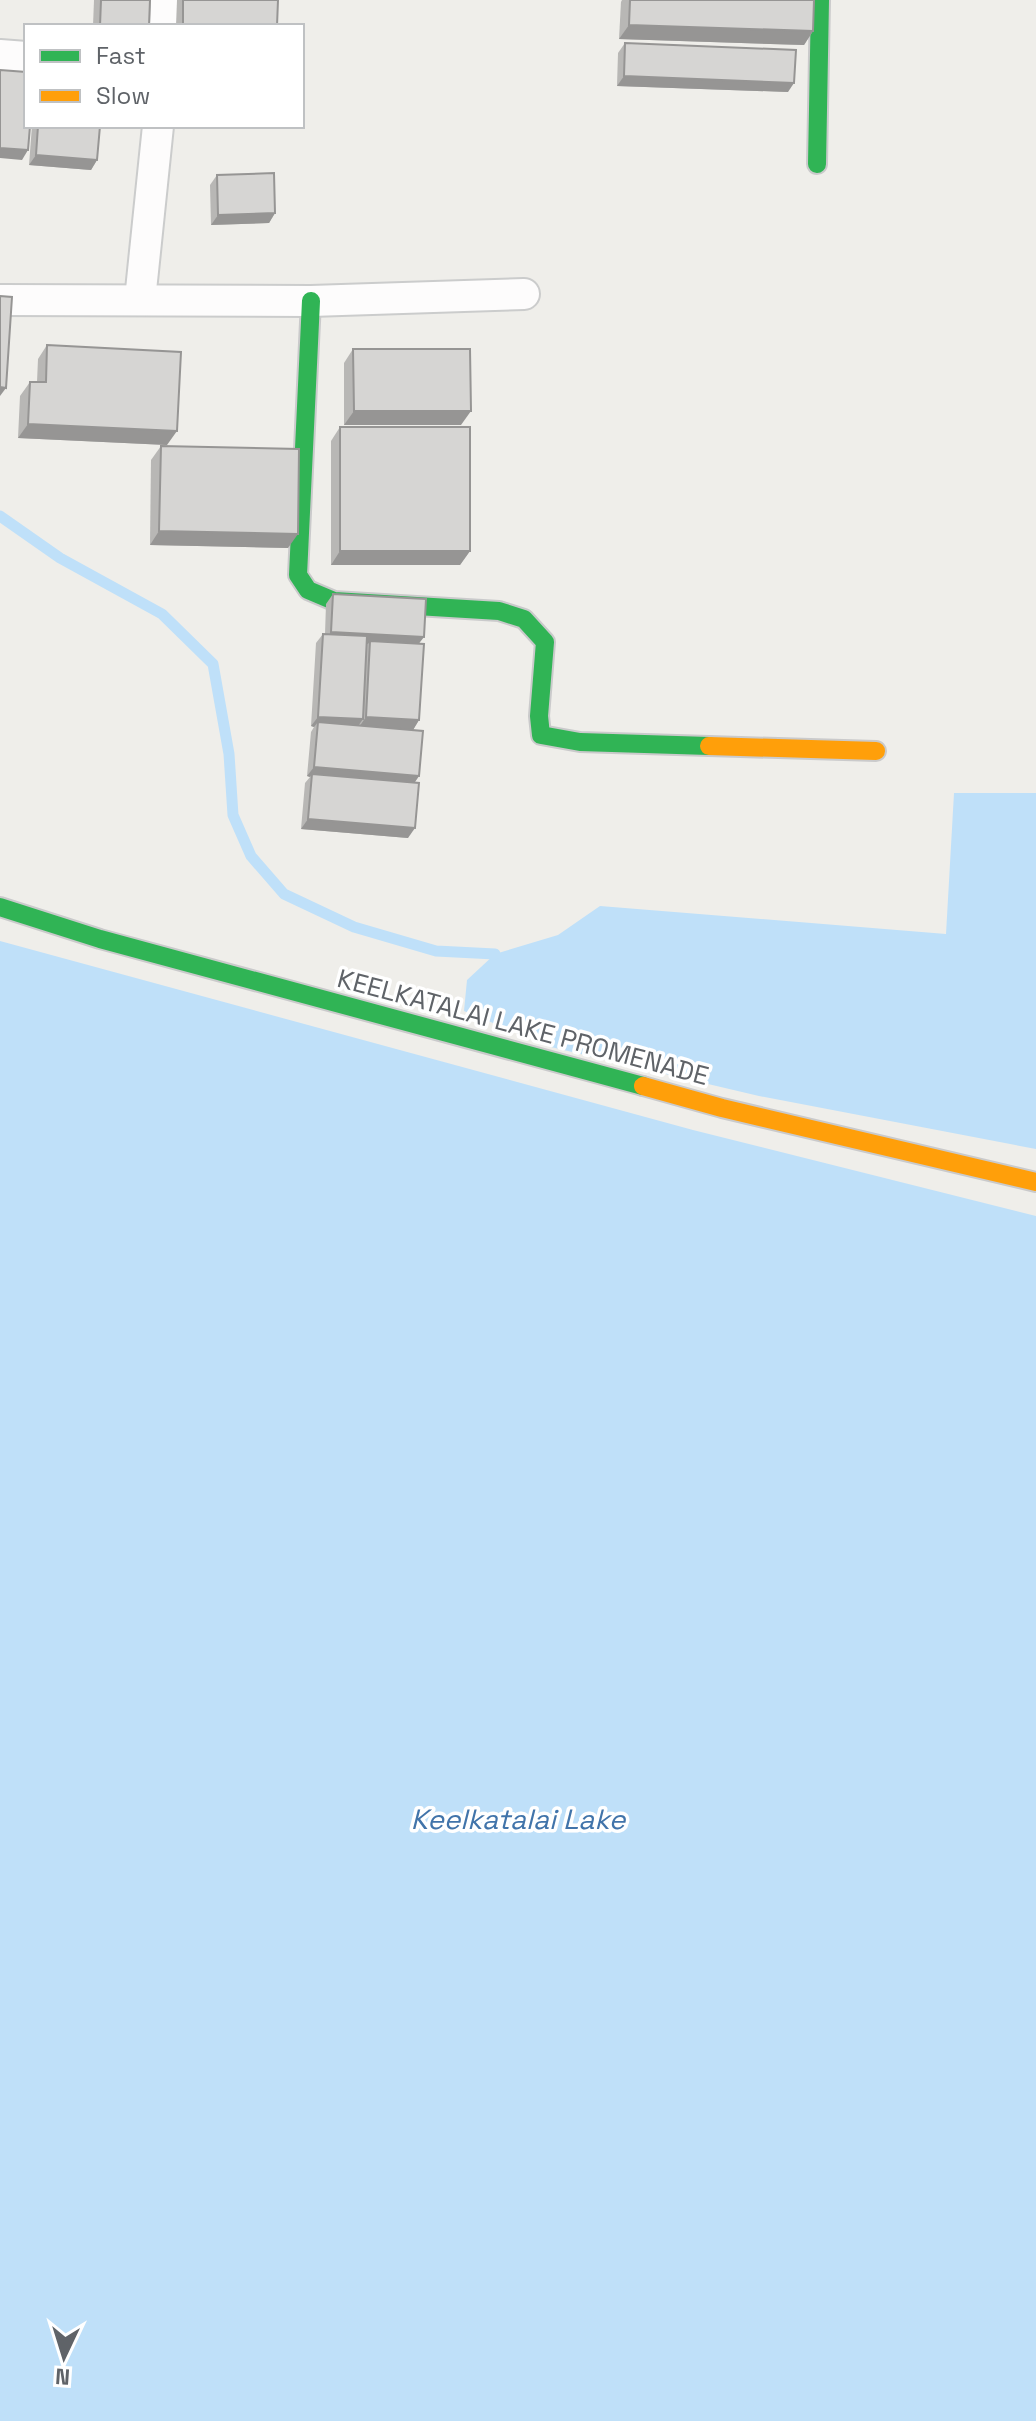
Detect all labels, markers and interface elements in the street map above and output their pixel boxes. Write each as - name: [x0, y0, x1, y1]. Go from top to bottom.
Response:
- legend: [24, 24, 304, 128]
- text: Fast: [96, 40, 146, 71]
- text: Slow: [96, 80, 150, 111]
- street label: KEELKATALAI LAKE PROMENADE: [334, 961, 712, 1093]
- water label: Keelkatalai Lake: [411, 1801, 627, 1837]
- north arrow: [24, 2317, 104, 2397]
- text: N: [54, 2362, 71, 2391]

